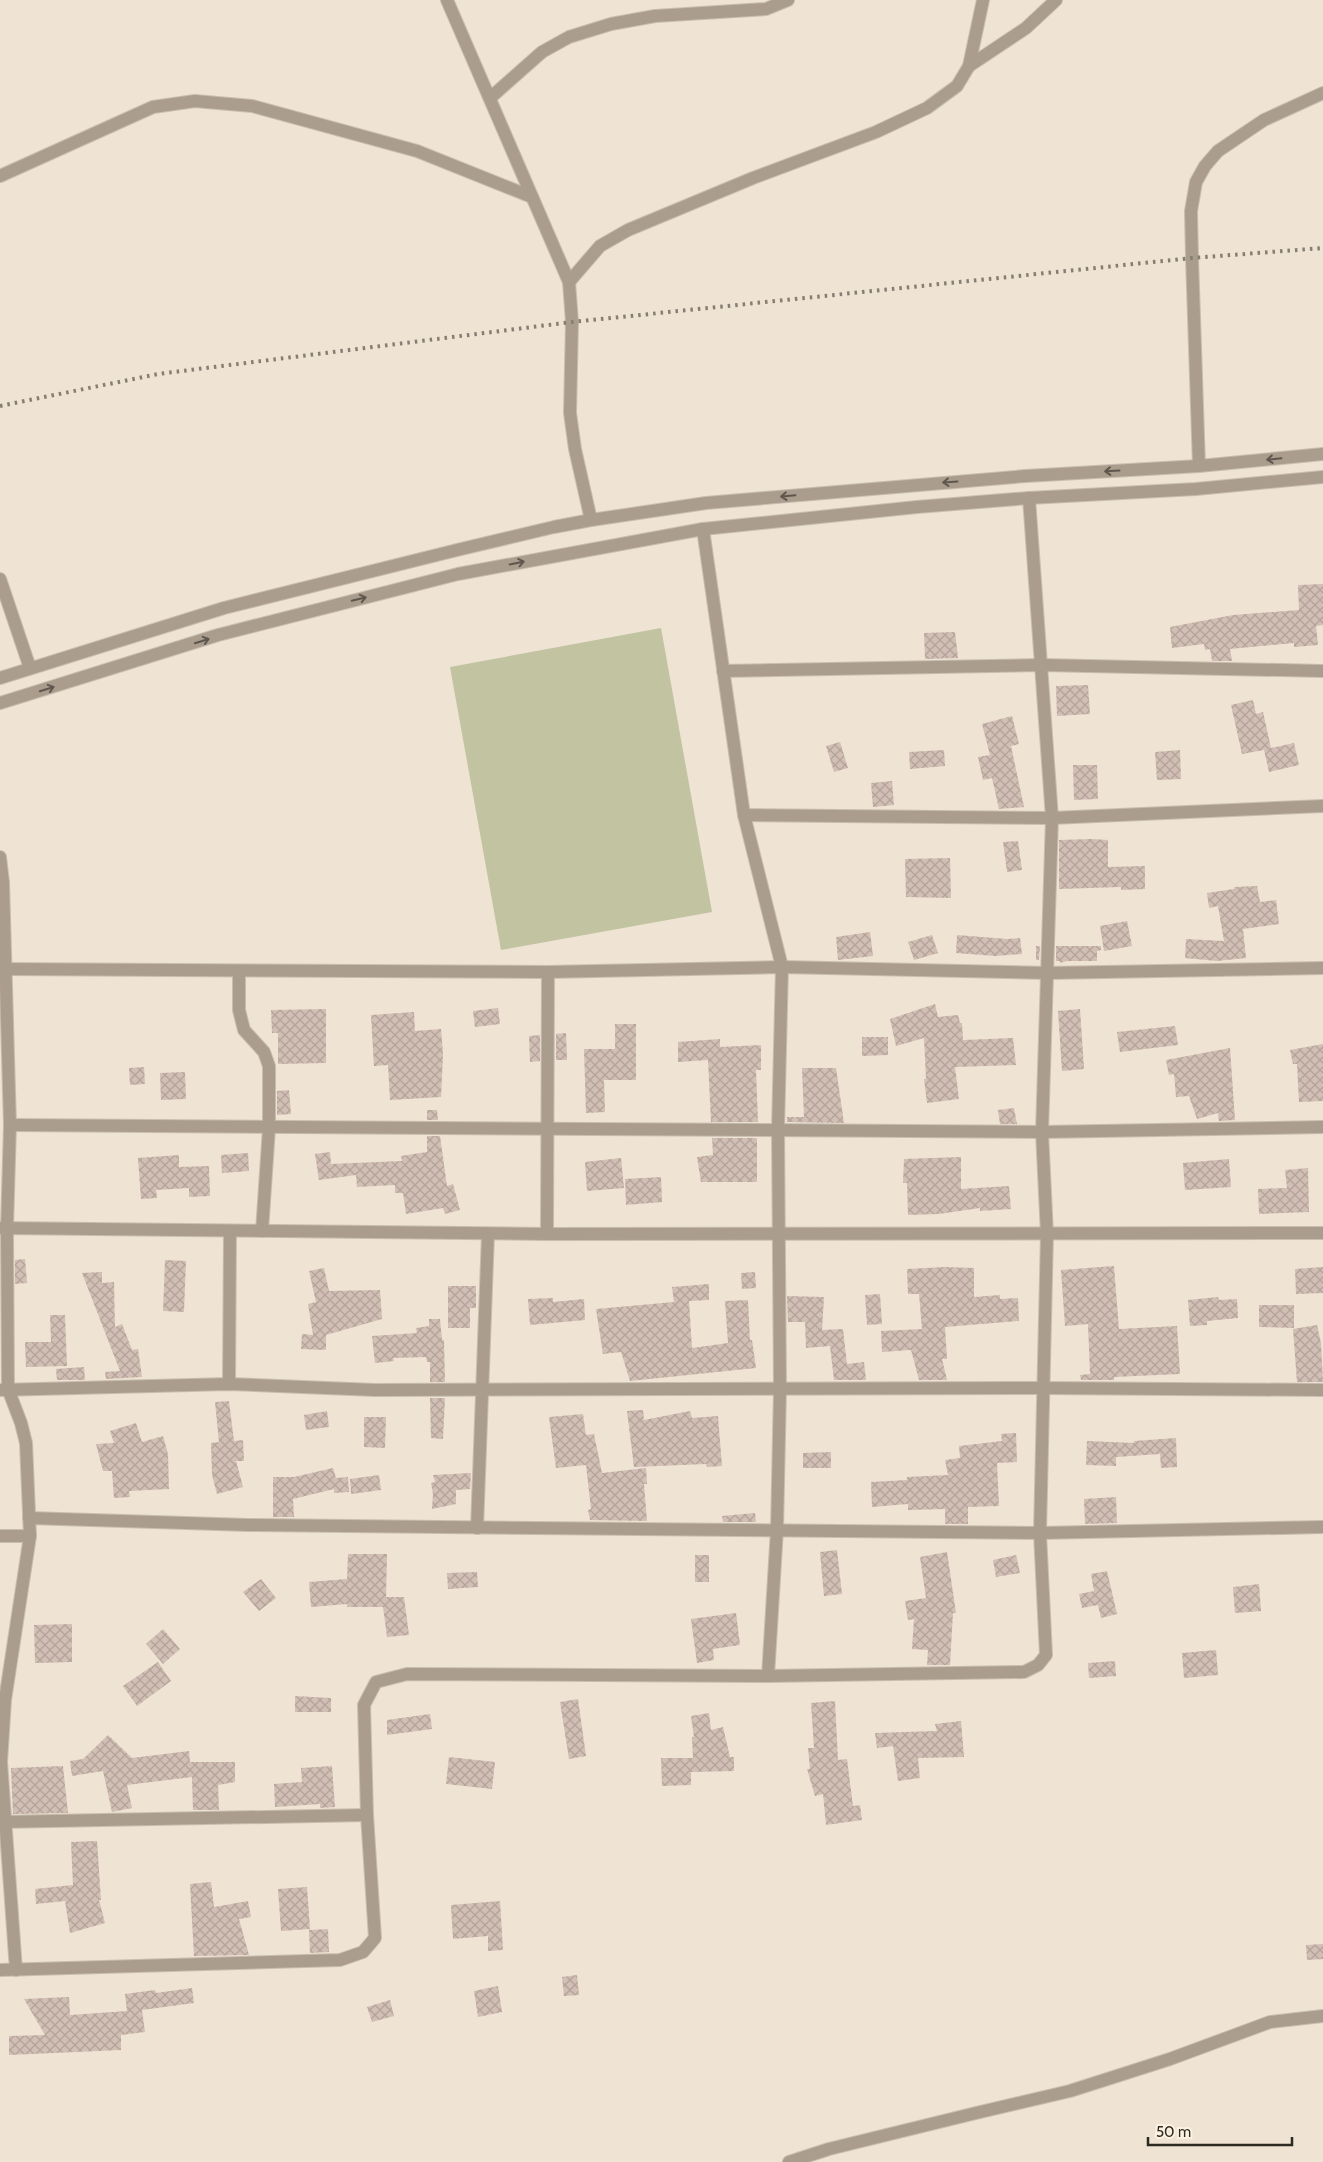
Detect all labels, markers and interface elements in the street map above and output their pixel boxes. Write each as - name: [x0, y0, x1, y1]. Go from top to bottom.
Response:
- one-way arrow: [1267, 454, 1283, 464]
- one-way arrow: [1105, 467, 1121, 476]
- one-way arrow: [943, 477, 959, 487]
- one-way arrow: [781, 491, 797, 500]
- one-way arrow: [509, 557, 525, 567]
- one-way arrow: [350, 594, 366, 603]
- one-way arrow: [193, 635, 209, 645]
- one-way arrow: [38, 683, 54, 693]
- scale bar: [1148, 2114, 1292, 2146]
- text: 50 m: [1156, 2123, 1191, 2141]

